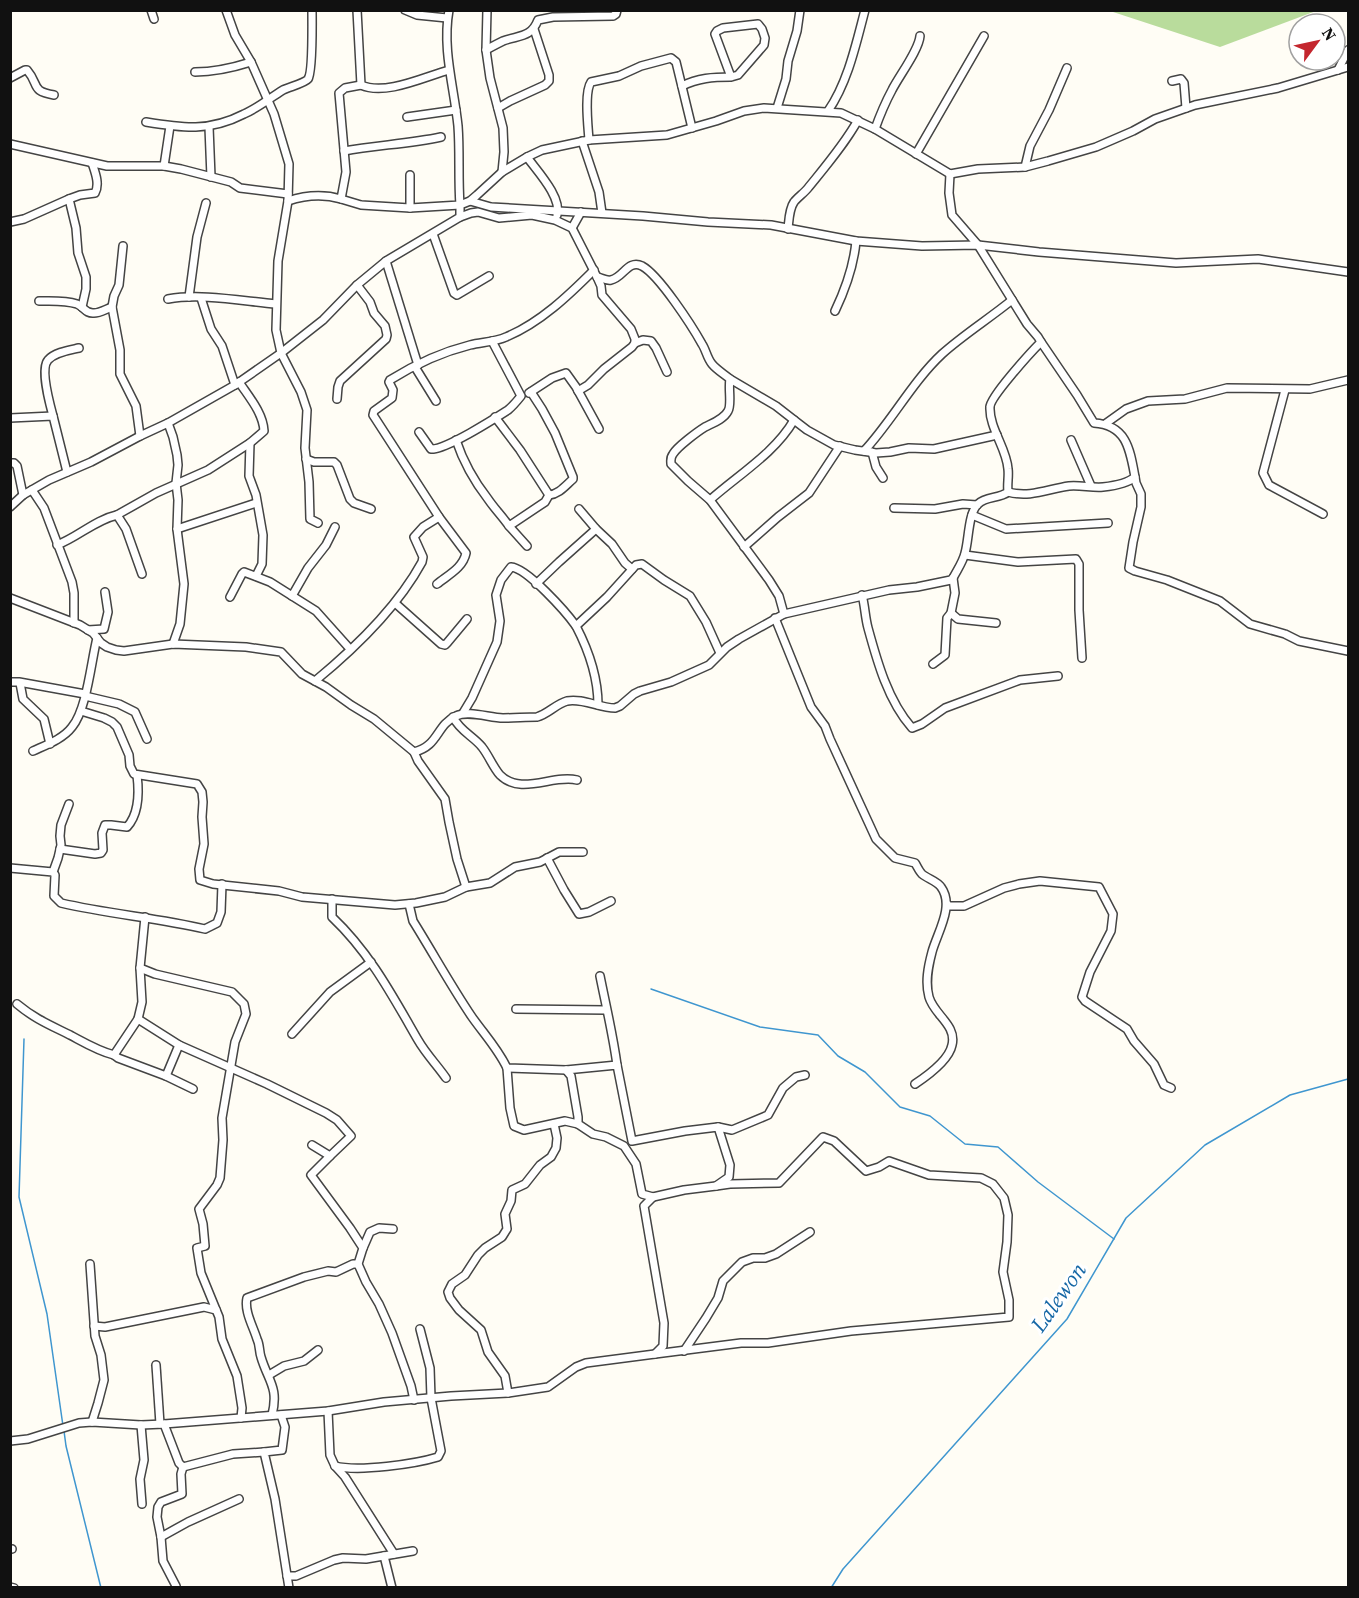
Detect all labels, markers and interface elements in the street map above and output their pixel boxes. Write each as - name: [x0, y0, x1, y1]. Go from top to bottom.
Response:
- north arrow: [1287, 12, 1347, 72]
- text: N: [1317, 23, 1342, 45]
- water label: Lalewon: [1023, 1256, 1093, 1338]

